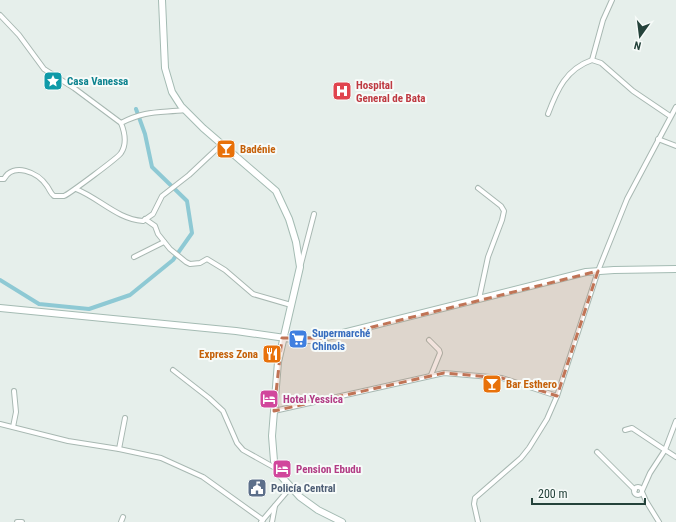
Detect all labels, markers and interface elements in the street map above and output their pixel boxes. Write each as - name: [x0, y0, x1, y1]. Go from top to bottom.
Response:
- north arrow: [620, 16, 660, 56]
- text: N: [633, 38, 643, 52]
- place icon: Casa Vanessa: [42, 70, 64, 92]
- place label: Casa Vanessa: [67, 75, 128, 88]
- place label: Hospital General de Bata: [356, 79, 426, 105]
- hospital icon: Hospital General de Bata: [331, 80, 353, 102]
- bar icon: Badénie: [215, 138, 237, 160]
- place label: Badénie: [240, 143, 276, 156]
- place label: Supermarché Chinois: [312, 327, 370, 353]
- supermarket icon: Supermarché Chinois: [287, 328, 309, 350]
- restaurant icon: Express Zona: [261, 343, 283, 365]
- place label: Express Zona: [199, 348, 258, 361]
- bar icon: Bar Esthero: [481, 373, 503, 395]
- place label: Bar Esthero: [506, 378, 557, 391]
- hotel icon: Hotel Yessica: [258, 388, 280, 410]
- place label: Hotel Yessica: [283, 393, 343, 406]
- hotel icon: Pension Ebudu: [271, 458, 293, 480]
- place label: Pension Ebudu: [296, 463, 361, 476]
- public building icon: Policía Central: [246, 477, 268, 499]
- scale bar: [532, 480, 645, 506]
- place label: Policía Central: [271, 482, 336, 495]
- text: 200 m: [538, 487, 568, 501]

